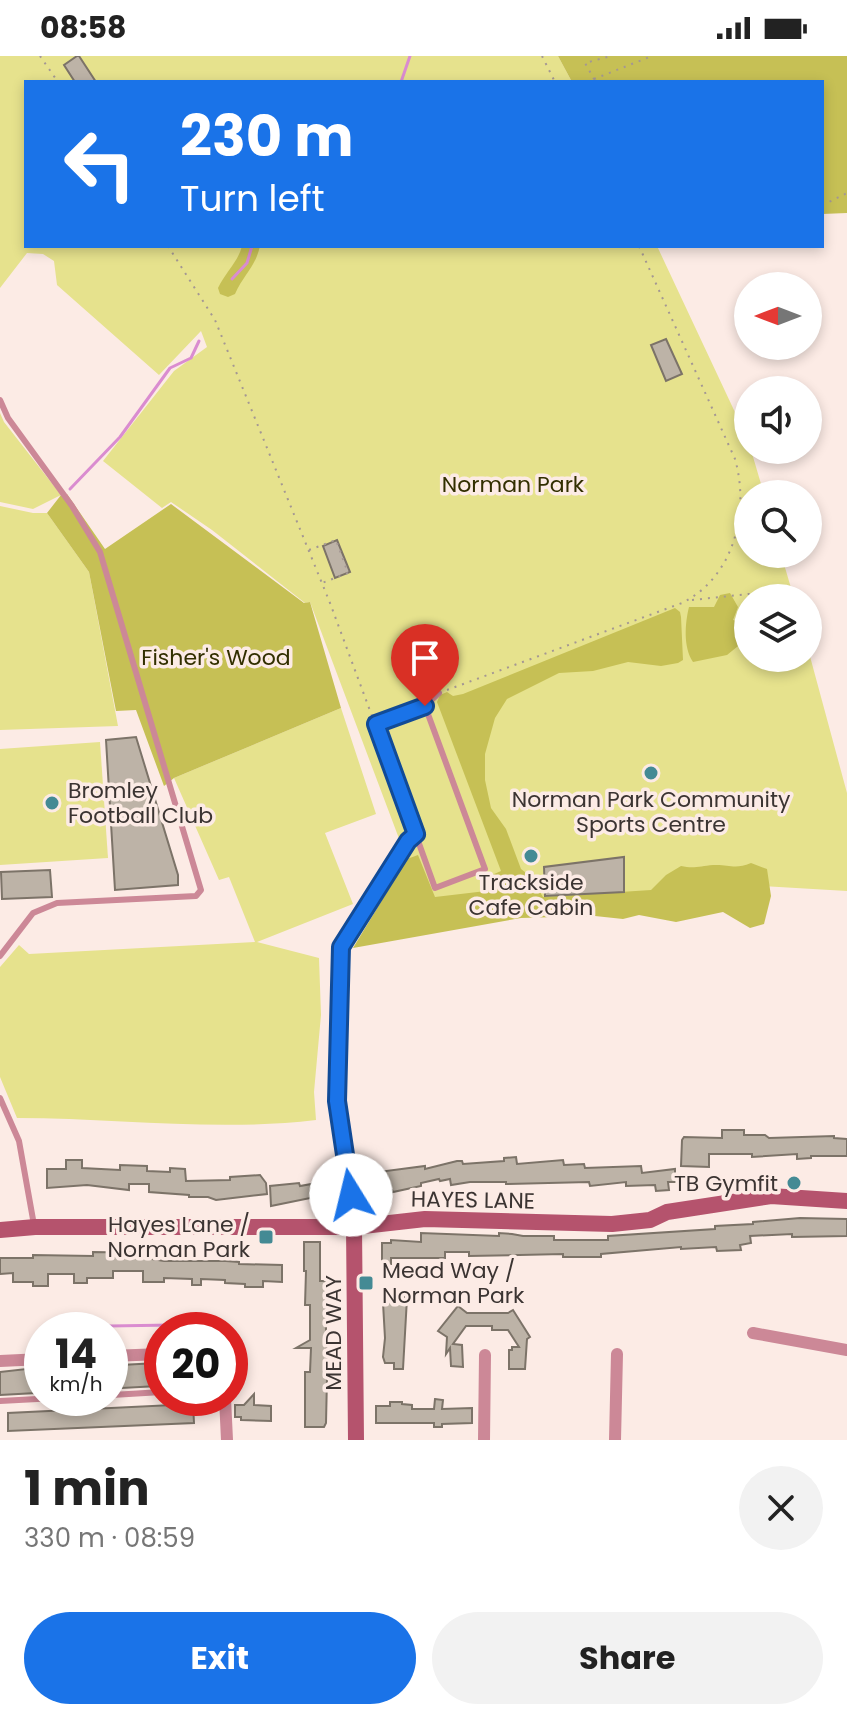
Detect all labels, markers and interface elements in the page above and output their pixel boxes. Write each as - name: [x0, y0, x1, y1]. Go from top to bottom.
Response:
- text: 08:58: [40, 6, 126, 49]
- text: 230 m: [180, 97, 354, 176]
- icon: left: [48, 112, 152, 216]
- text: Turn left: [180, 173, 325, 224]
- north arrow: [734, 272, 822, 360]
- map controls: [734, 272, 822, 672]
- button: sound: [734, 376, 822, 464]
- park label: Norman Park: [442, 469, 585, 500]
- button: search: [734, 480, 822, 568]
- button: layers: [734, 584, 822, 672]
- pin: [391, 624, 459, 706]
- icon: arrive: [403, 636, 447, 680]
- park label: Fisher's Wood: [141, 642, 291, 673]
- marker: Norman Park Community Sports Centre: [642, 764, 660, 782]
- place label: Bromley Football Club: [68, 775, 213, 831]
- place label: Norman Park Community Sports Centre: [512, 784, 791, 840]
- marker: Bromley Football Club: [43, 794, 61, 812]
- marker: Trackside Cafe Cabin: [522, 847, 540, 865]
- place label: Trackside Cafe Cabin: [469, 867, 593, 923]
- position arrow: [309, 1153, 393, 1237]
- place label: TB Gymfit: [674, 1168, 778, 1199]
- marker: TB Gymfit: [785, 1174, 803, 1192]
- street label: HAYES LANE: [411, 1183, 535, 1217]
- place label: Hayes Lane / Norman Park: [108, 1209, 251, 1265]
- marker: Hayes Lane / Norman Park: [257, 1228, 275, 1246]
- place label: Mead Way / Norman Park: [382, 1255, 525, 1311]
- marker: Mead Way / Norman Park: [357, 1274, 375, 1292]
- street label: MEAD WAY: [318, 1275, 349, 1391]
- speed limit sign: 20: [144, 1312, 248, 1416]
- text: 14: [55, 1326, 97, 1382]
- text: km/h: [49, 1370, 103, 1398]
- text: 1 min: [24, 1455, 150, 1522]
- button: close: [739, 1466, 823, 1550]
- text: 330 m · 08:59: [24, 1520, 195, 1556]
- button: Exit: [24, 1612, 416, 1704]
- button: Share: [432, 1612, 823, 1704]

